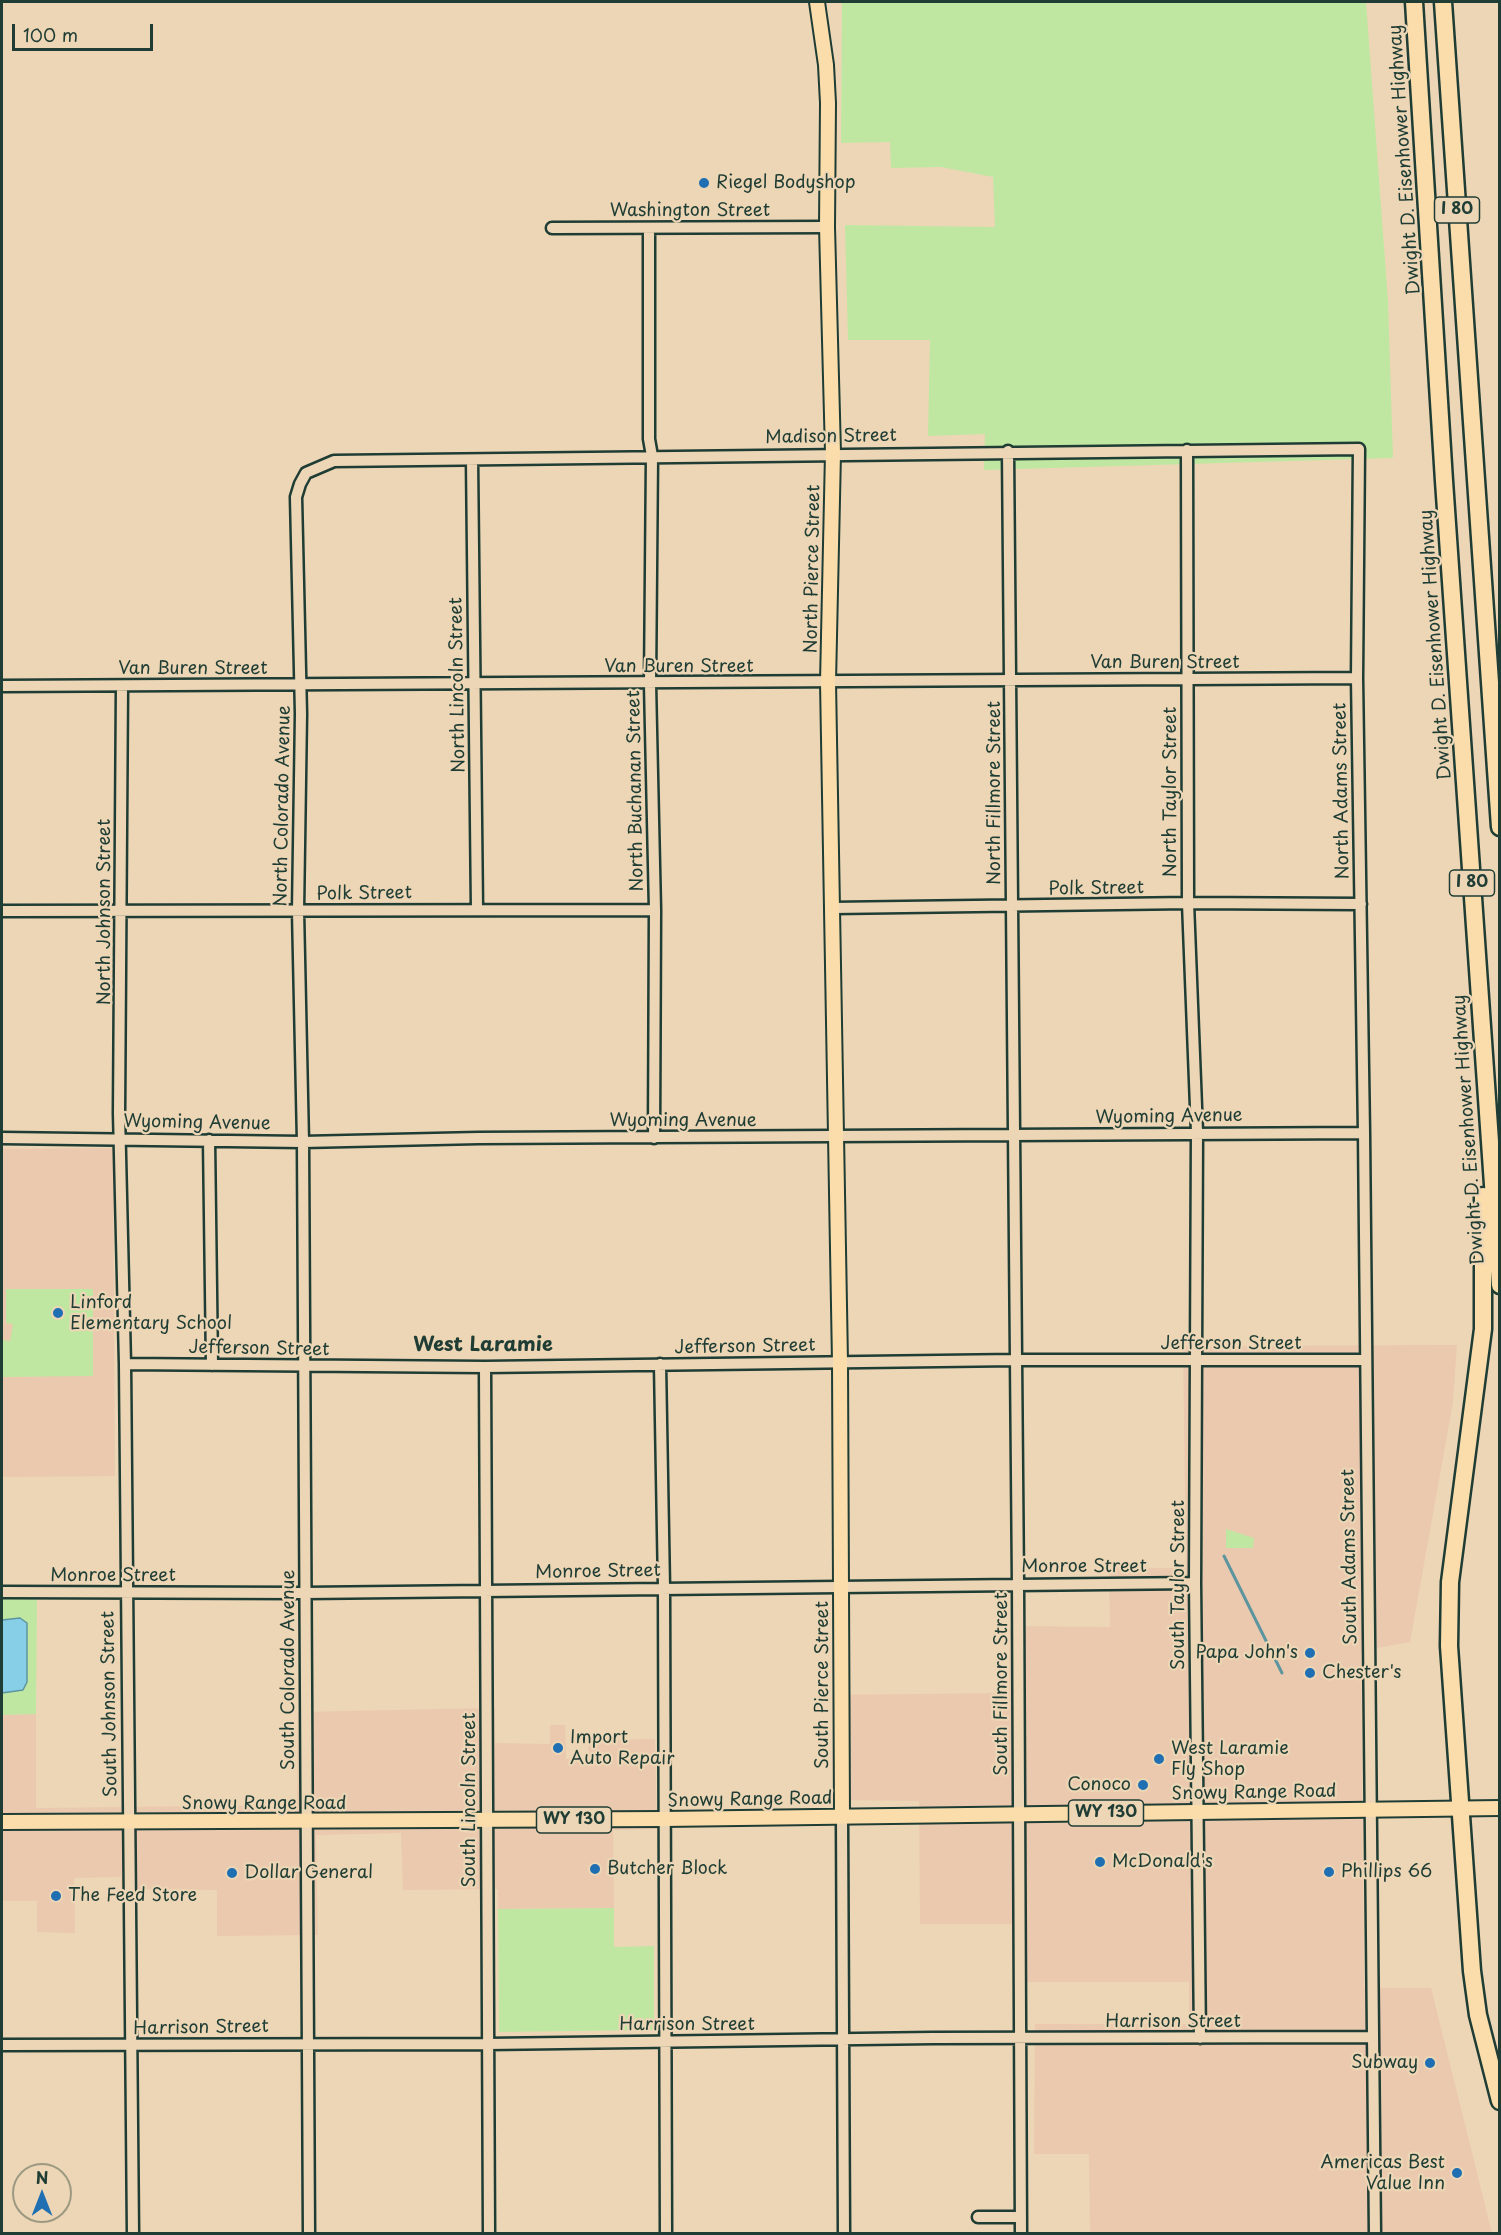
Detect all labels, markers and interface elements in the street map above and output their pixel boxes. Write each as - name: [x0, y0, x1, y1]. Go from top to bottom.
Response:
- scale bar: [15, 12, 156, 50]
- text: 100 m: [23, 21, 78, 48]
- street label: Dwight D. Eisenhower Highway: [1385, 24, 1425, 296]
- place label: Riegel Bodyshop: [716, 172, 856, 194]
- marker: Riegel Bodyshop: [697, 176, 711, 190]
- road number: I 80: [1434, 197, 1480, 223]
- street label: Washington Street: [610, 200, 770, 222]
- street label: Madison Street: [765, 425, 897, 449]
- street label: North Pierce Street: [801, 484, 825, 654]
- street label: Dwight D. Eisenhower Highway: [1416, 509, 1456, 781]
- street label: North Lincoln Street: [446, 597, 470, 773]
- street label: Van Buren Street: [1090, 652, 1240, 674]
- street label: Van Buren Street: [604, 656, 754, 678]
- street label: Van Buren Street: [118, 658, 268, 680]
- street label: North Buchanan Street: [623, 690, 649, 892]
- street label: North Fillmore Street: [984, 701, 1006, 885]
- street label: North Adams Street: [1330, 703, 1354, 879]
- street label: North Colorado Avenue: [270, 705, 296, 907]
- street label: North Taylor Street: [1160, 707, 1182, 877]
- street label: North Johnson Street: [94, 819, 116, 1005]
- road number: I 80: [1450, 870, 1494, 896]
- street label: Polk Street: [1048, 877, 1144, 901]
- street label: Polk Street: [316, 882, 412, 906]
- street label: Dwight D. Eisenhower Highway: [1449, 994, 1489, 1266]
- street label: Wyoming Avenue: [1095, 1105, 1243, 1129]
- street label: Wyoming Avenue: [609, 1110, 757, 1132]
- street label: Wyoming Avenue: [123, 1111, 271, 1135]
- place label: Linford Elementary School: [70, 1292, 232, 1334]
- marker: Linford Elementary School: [51, 1306, 65, 1320]
- district label: West Laramie: [413, 1333, 553, 1357]
- street label: Jefferson Street: [1160, 1333, 1302, 1355]
- street label: Jefferson Street: [674, 1335, 816, 1359]
- street label: Jefferson Street: [188, 1337, 330, 1361]
- street label: South Adams Street: [1338, 1469, 1362, 1645]
- street label: South Taylor Street: [1168, 1500, 1190, 1670]
- street label: Monroe Street: [1021, 1556, 1147, 1578]
- street label: Monroe Street: [535, 1560, 661, 1584]
- street label: Monroe Street: [50, 1565, 176, 1587]
- street label: South Colorado Avenue: [278, 1570, 300, 1770]
- street label: South Fillmore Street: [991, 1592, 1013, 1776]
- street label: South Pierce Street: [812, 1601, 834, 1769]
- street label: South Johnson Street: [98, 1611, 122, 1797]
- place label: Papa John's: [1196, 1642, 1298, 1664]
- marker: Papa John's: [1303, 1646, 1317, 1660]
- place label: Chester's: [1322, 1662, 1402, 1684]
- marker: Chester's: [1303, 1666, 1317, 1680]
- street label: South Lincoln Street: [459, 1712, 481, 1888]
- place label: Import Auto Repair: [570, 1727, 674, 1770]
- place label: West Laramie Fly Shop: [1171, 1738, 1289, 1780]
- marker: Import Auto Repair: [551, 1741, 565, 1755]
- marker: West Laramie Fly Shop: [1152, 1752, 1166, 1766]
- place label: Conoco: [1067, 1774, 1131, 1796]
- marker: Conoco: [1136, 1778, 1150, 1792]
- street label: Snowy Range Road: [1171, 1781, 1337, 1805]
- street label: Snowy Range Road: [667, 1788, 833, 1812]
- street label: Snowy Range Road: [182, 1793, 346, 1815]
- road number: WY 130: [1068, 1800, 1144, 1826]
- road number: WY 130: [536, 1807, 612, 1833]
- place label: McDonald's: [1112, 1851, 1213, 1873]
- marker: McDonald's: [1093, 1855, 1107, 1869]
- place label: Butcher Block: [607, 1858, 727, 1880]
- place label: Phillips 66: [1341, 1861, 1432, 1883]
- place label: Dollar General: [244, 1862, 373, 1884]
- marker: Butcher Block: [588, 1862, 602, 1876]
- marker: Phillips 66: [1322, 1865, 1336, 1879]
- marker: Dollar General: [225, 1866, 239, 1880]
- place label: The Feed Store: [68, 1885, 197, 1907]
- marker: The Feed Store: [49, 1889, 63, 1903]
- street label: Harrison Street: [1105, 2011, 1241, 2033]
- street label: Harrison Street: [619, 2014, 755, 2036]
- street label: Harrison Street: [133, 2016, 269, 2040]
- place label: Subway: [1351, 2052, 1418, 2074]
- marker: Subway: [1423, 2056, 1437, 2070]
- place label: Americas Best Value Inn: [1321, 2152, 1445, 2194]
- north arrow: [12, 2163, 72, 2223]
- text: N: [36, 2165, 48, 2189]
- marker: Americas Best Value Inn: [1450, 2166, 1464, 2180]

